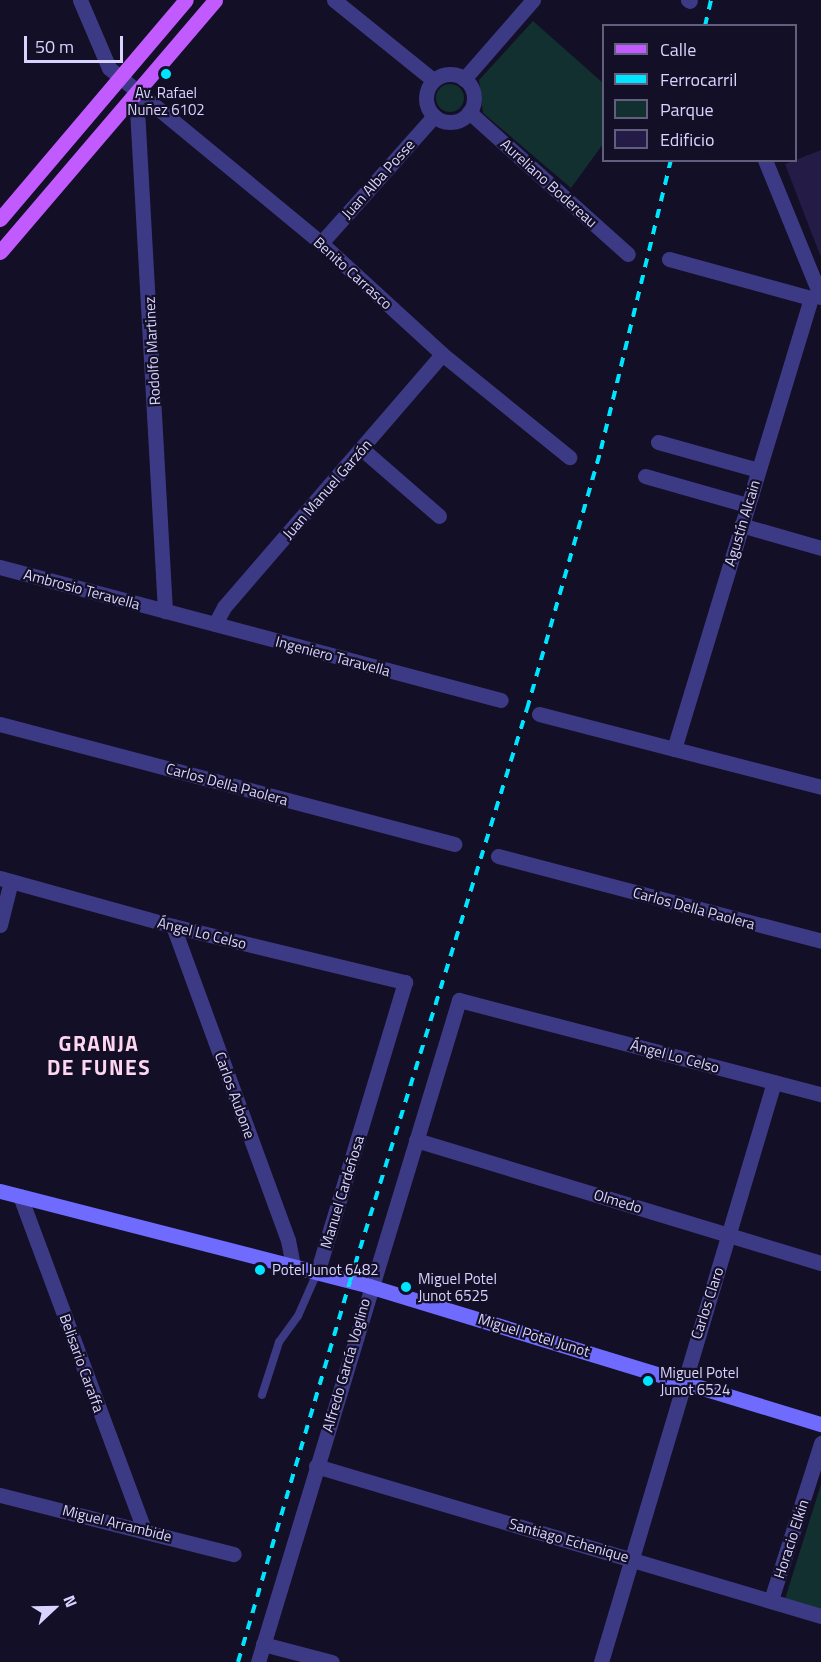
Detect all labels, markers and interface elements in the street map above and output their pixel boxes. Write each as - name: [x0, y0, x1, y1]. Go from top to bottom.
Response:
- scale bar: [27, 24, 126, 62]
- legend: [602, 24, 797, 162]
- text: 50 m: [35, 33, 74, 60]
- text: Calle: [660, 36, 696, 63]
- text: Ferrocarril: [660, 66, 737, 93]
- marker: Av. Rafael Nuñez 6102: [159, 67, 173, 81]
- place label: Av. Rafael Nuñez 6102: [127, 83, 205, 118]
- text: Parque: [660, 96, 714, 123]
- text: Edificio: [660, 126, 714, 153]
- street label: Aureliano Bodereau: [497, 135, 601, 231]
- street label: Juan Alba Posse: [338, 136, 418, 222]
- street label: Benito Carrasco: [310, 233, 396, 313]
- street label: Rodolfo Martinez: [140, 296, 164, 406]
- street label: Juan Manuel Garzón: [279, 435, 375, 543]
- street label: Agustín Alcain: [720, 478, 764, 568]
- street label: Ambrosio Teravella: [22, 565, 142, 613]
- street label: Ingeniero Taravella: [274, 632, 392, 680]
- street label: Carlos Della Paolera: [164, 759, 290, 809]
- street label: Carlos Della Paolera: [631, 883, 757, 933]
- street label: Ángel Lo Celso: [156, 913, 248, 953]
- district label: GRANJA DE FUNES: [47, 1030, 151, 1080]
- street label: Ángel Lo Celso: [629, 1035, 721, 1077]
- street label: Carlos Aubone: [211, 1049, 259, 1141]
- street label: Manuel Cardeñosa: [316, 1133, 368, 1251]
- street label: Olmedo: [592, 1185, 644, 1217]
- place label: Potel Junot 6482: [272, 1261, 379, 1279]
- marker: Potel Junot 6482: [253, 1263, 267, 1277]
- street label: Carlos Claro: [687, 1265, 727, 1341]
- place label: Miguel Potel Junot 6525: [418, 1269, 497, 1304]
- marker: Miguel Potel Junot 6525: [399, 1280, 413, 1294]
- street label: Alfredo García Voglino: [318, 1296, 374, 1434]
- street label: Miguel Potel Junot: [476, 1309, 592, 1361]
- street label: Belisario Caraffa: [56, 1311, 108, 1415]
- place label: Miguel Potel Junot 6524: [660, 1363, 739, 1398]
- marker: Miguel Potel Junot 6524: [641, 1374, 655, 1388]
- street label: Horacio Elkin: [770, 1497, 812, 1581]
- street label: Miguel Arrambide: [61, 1501, 173, 1545]
- street label: Santiago Echenique: [507, 1514, 631, 1566]
- north arrow: [24, 1578, 84, 1638]
- text: N: [57, 1592, 84, 1611]

